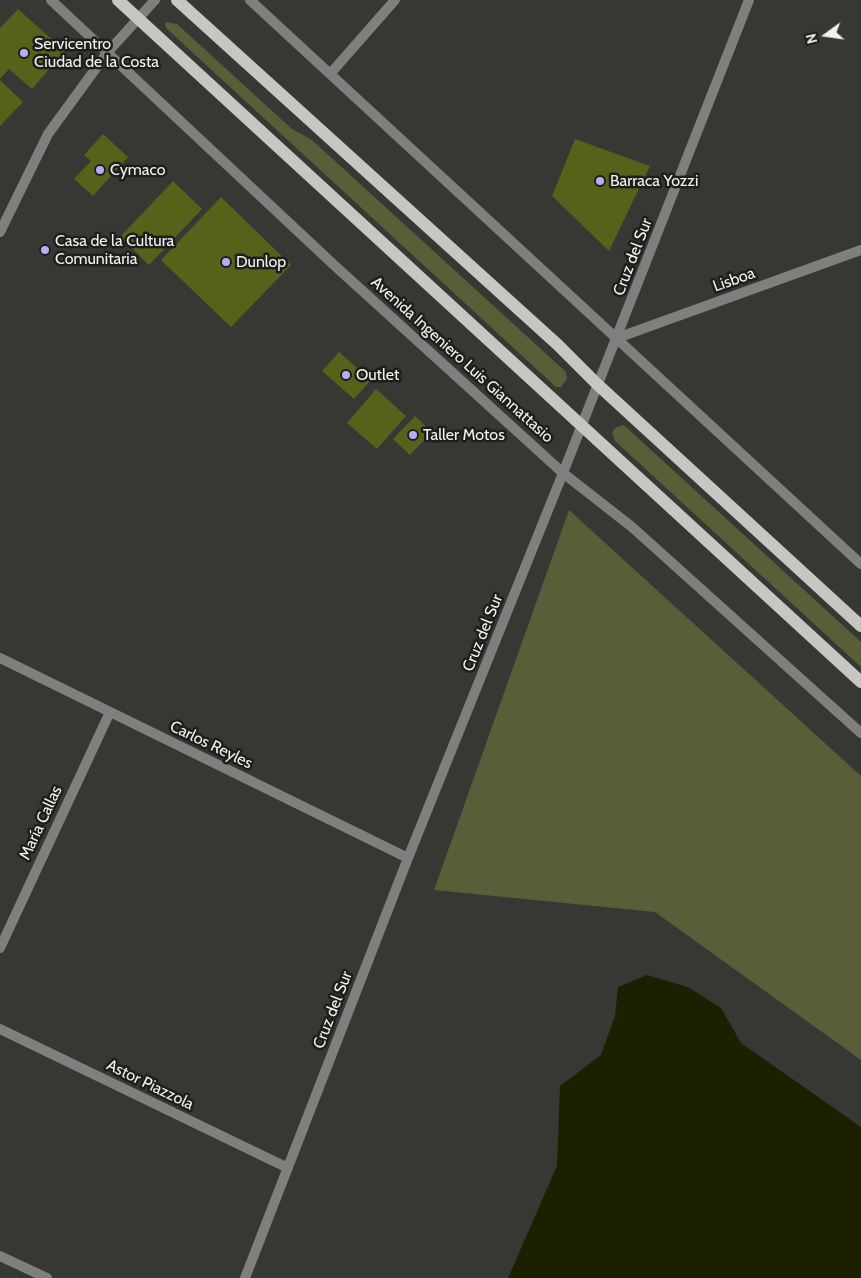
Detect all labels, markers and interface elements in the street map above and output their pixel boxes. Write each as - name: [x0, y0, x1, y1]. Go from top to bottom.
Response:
- north arrow: [801, 10, 851, 60]
- text: N: [802, 32, 821, 46]
- place label: Servicentro Ciudad de la Costa: [34, 34, 159, 72]
- marker: Servicentro Ciudad de la Costa: [18, 47, 30, 59]
- place label: Cymaco: [110, 160, 165, 180]
- marker: Cymaco: [94, 164, 106, 176]
- place label: Barraca Yozzi: [610, 171, 698, 191]
- marker: Barraca Yozzi: [594, 175, 606, 187]
- street label: Cruz del Sur: [609, 216, 657, 298]
- place label: Casa de la Cultura Comunitaria: [55, 231, 174, 269]
- marker: Casa de la Cultura Comunitaria: [39, 244, 51, 256]
- place label: Dunlop: [236, 252, 286, 272]
- marker: Dunlop: [220, 256, 232, 268]
- street label: Lisboa: [710, 264, 758, 296]
- street label: Avenida Ingeniero Luis Giannattasio: [367, 273, 557, 447]
- place label: Outlet: [356, 365, 399, 385]
- marker: Outlet: [340, 369, 352, 381]
- place label: Taller Motos: [423, 425, 505, 445]
- marker: Taller Motos: [407, 429, 419, 441]
- street label: Cruz del Sur: [459, 592, 507, 674]
- street label: Carlos Reyles: [167, 717, 255, 773]
- street label: María Callas: [15, 783, 67, 863]
- street label: Cruz del Sur: [309, 969, 357, 1051]
- street label: Astor Piazzola: [103, 1056, 197, 1114]

